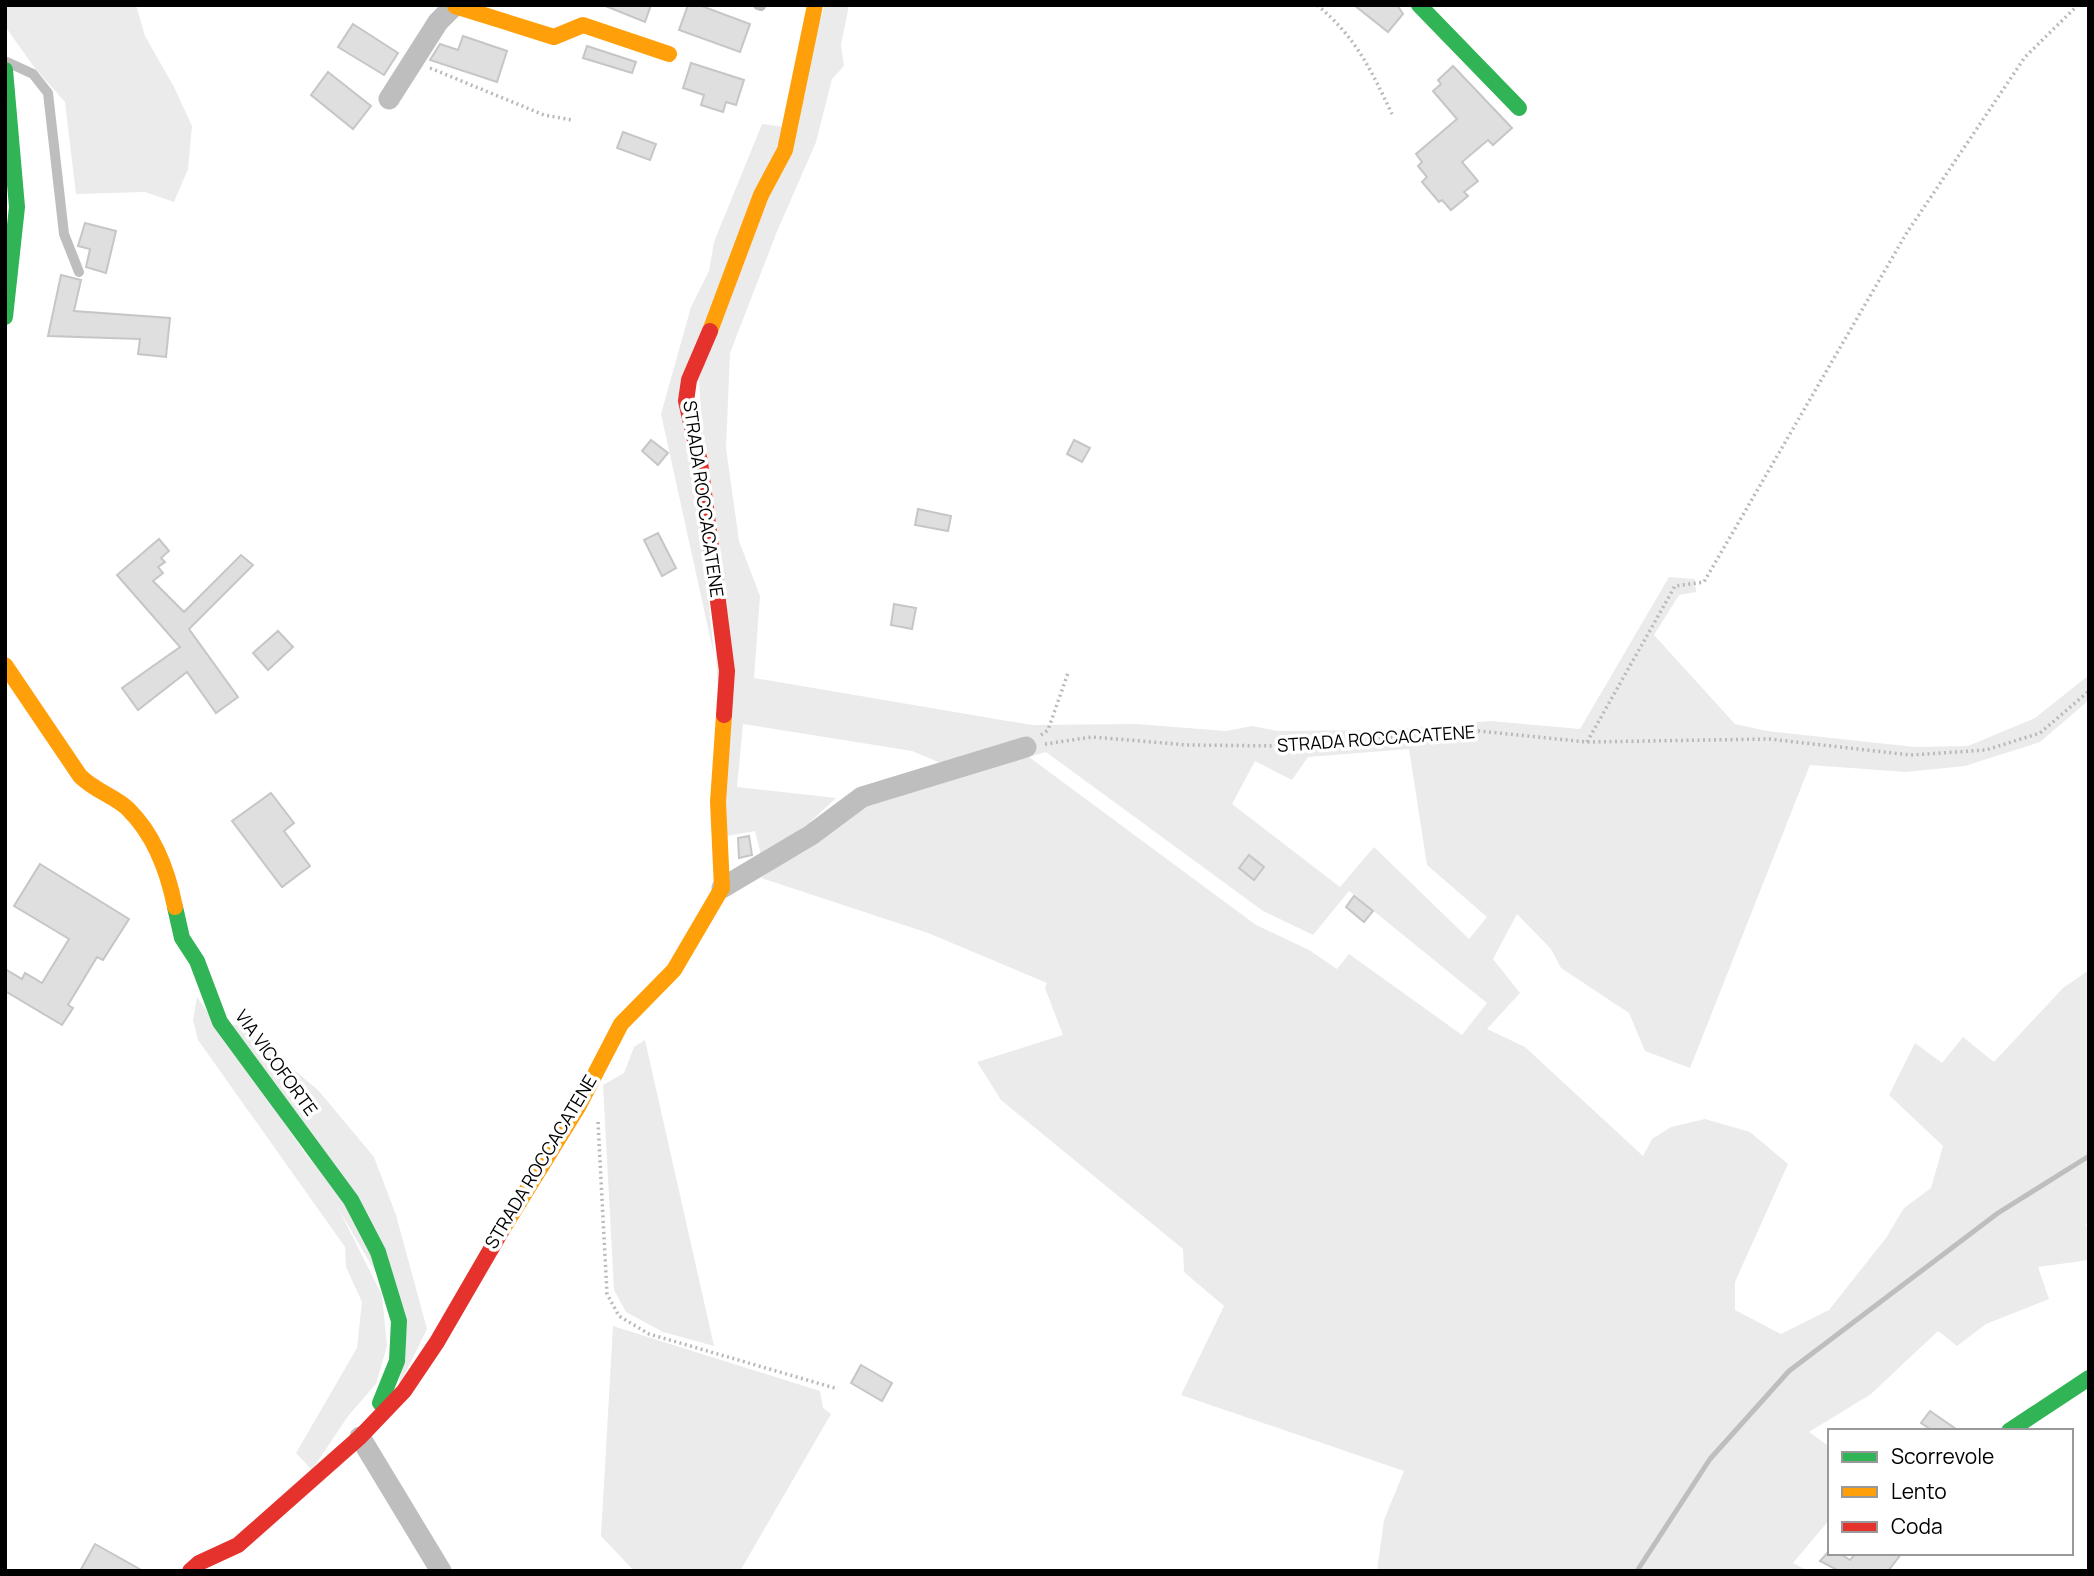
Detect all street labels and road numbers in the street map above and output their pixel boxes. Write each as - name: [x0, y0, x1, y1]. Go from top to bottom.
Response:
- street label: STRADA ROCCACATENE: [678, 399, 730, 599]
- street label: STRADA ROCCACATENE: [1276, 719, 1476, 757]
- street label: VIA VICOFORTE: [230, 1005, 323, 1120]
- street label: STRADA ROCCACATENE: [479, 1070, 602, 1253]

